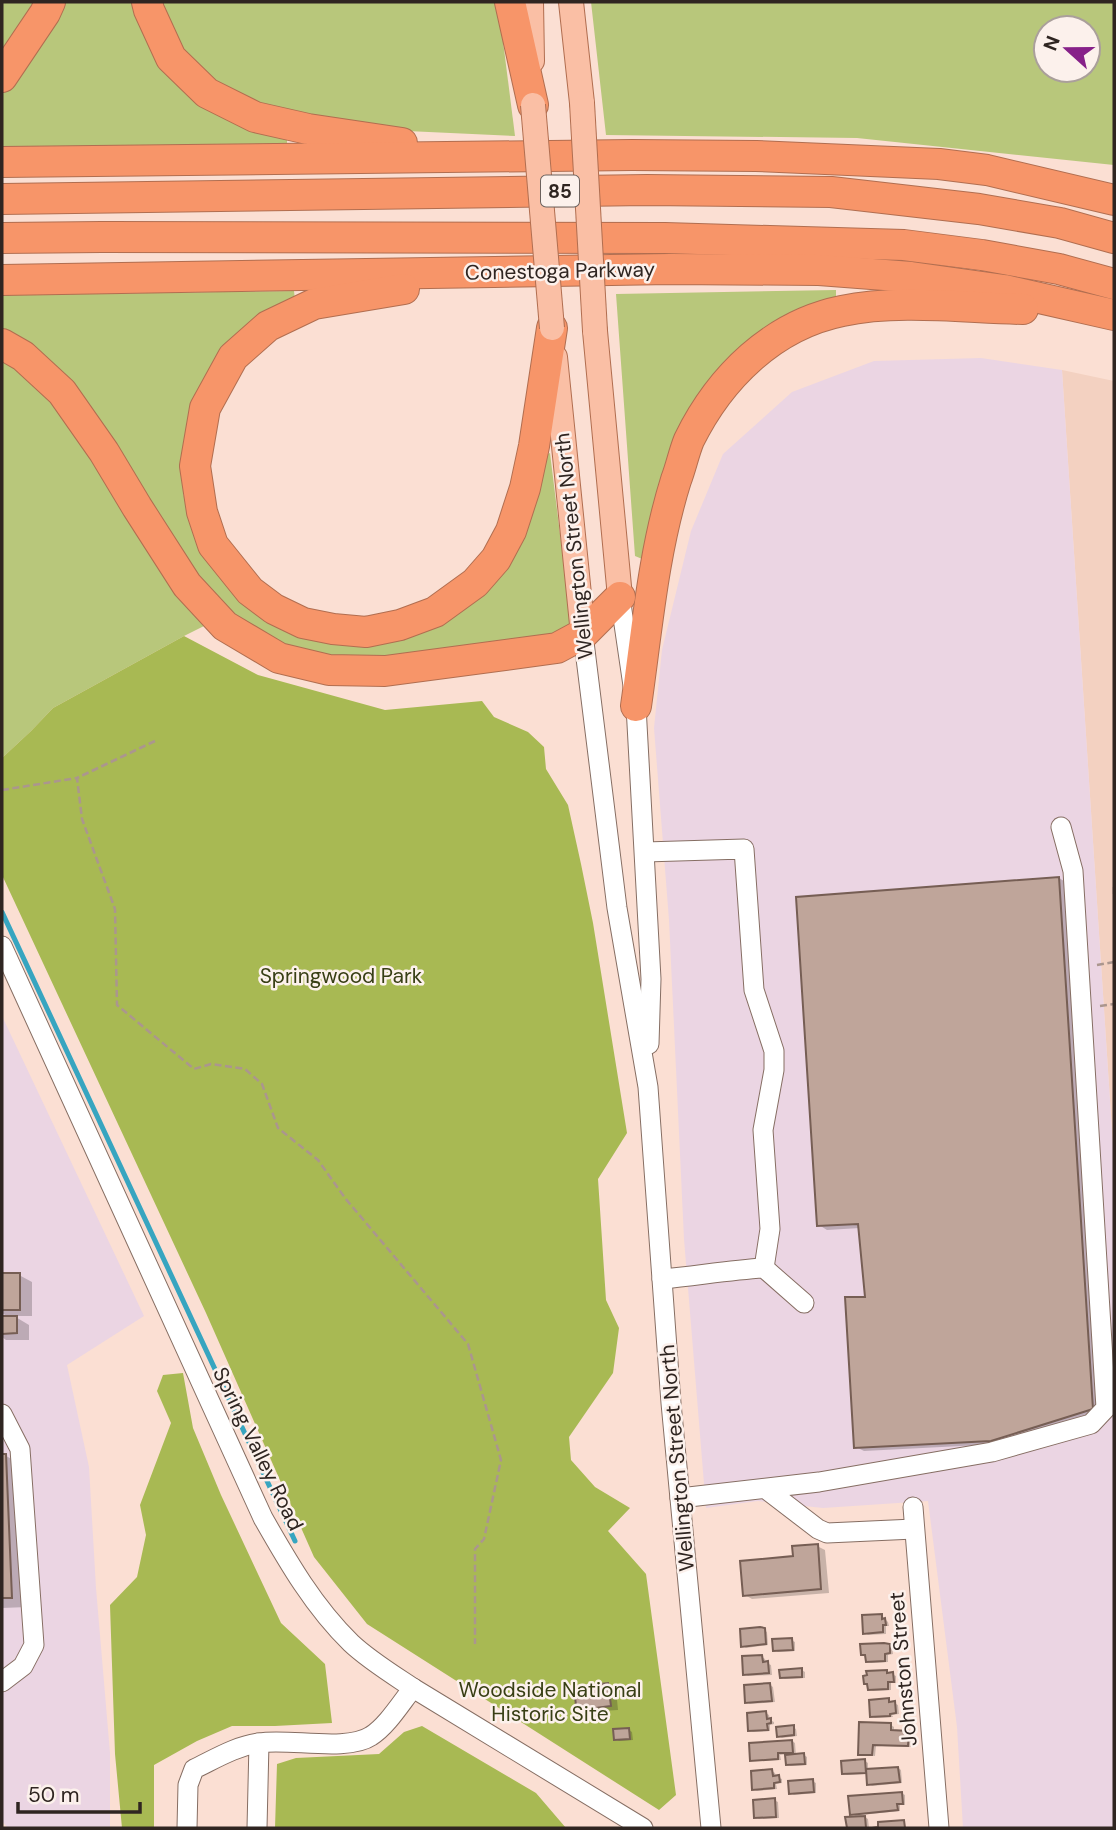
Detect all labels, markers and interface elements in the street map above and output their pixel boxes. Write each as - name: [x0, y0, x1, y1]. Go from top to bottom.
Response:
- north arrow: [1032, 14, 1102, 84]
- text: N: [1037, 32, 1066, 54]
- road number: 85: [541, 176, 579, 206]
- street label: Conestoga Parkway: [465, 255, 656, 287]
- street label: Wellington Street North: [548, 431, 600, 661]
- park label: Springwood Park: [260, 962, 423, 990]
- street label: Wellington Street North: [653, 1343, 701, 1573]
- street label: Spring Valley Road: [206, 1362, 310, 1536]
- street label: Johnston Street: [882, 1591, 924, 1747]
- park label: Woodside National Historic Site: [458, 1676, 642, 1728]
- scale bar: [18, 1770, 140, 1814]
- text: 50 m: [28, 1781, 79, 1809]

